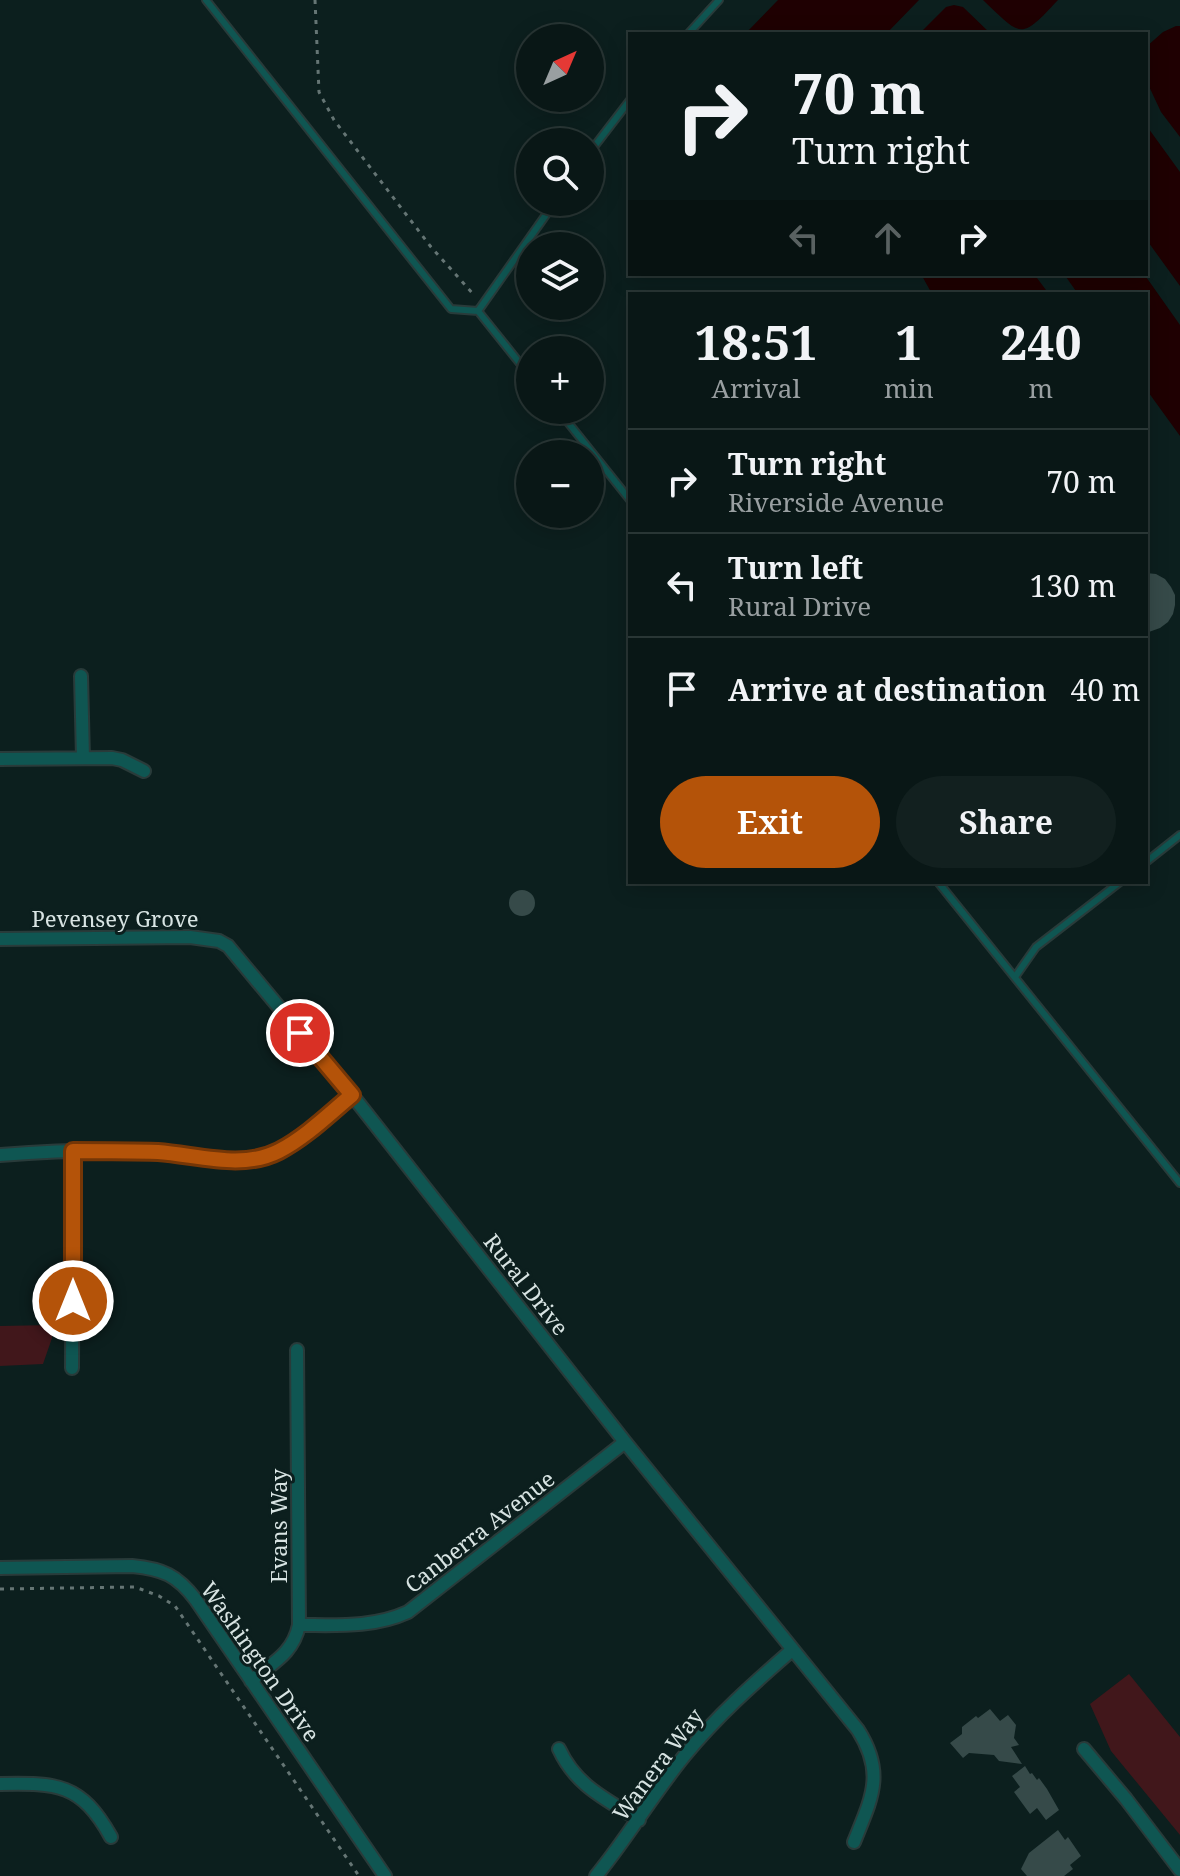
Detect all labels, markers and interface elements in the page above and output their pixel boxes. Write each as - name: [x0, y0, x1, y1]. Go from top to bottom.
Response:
- north arrow: [516, 24, 604, 112]
- map controls: [516, 24, 604, 528]
- text: 70 m: [792, 54, 925, 130]
- icon: right: [660, 64, 764, 168]
- text: Turn right: [792, 126, 970, 175]
- button: search: [516, 128, 604, 216]
- icon: left: [782, 216, 826, 260]
- icon: ahead: [866, 216, 910, 260]
- icon: right: [950, 216, 994, 260]
- button: layers: [516, 232, 604, 320]
- text: 18:51: [694, 309, 818, 374]
- text: 1: [895, 309, 922, 374]
- text: 240: [1000, 309, 1082, 374]
- button: +: [516, 336, 604, 424]
- text: Arrival: [712, 370, 800, 406]
- text: min: [884, 370, 934, 406]
- text: m: [1029, 370, 1053, 406]
- button: −: [516, 440, 604, 528]
- text: Turn right: [728, 443, 886, 484]
- icon: right: [660, 459, 704, 503]
- text: 70 m: [1046, 461, 1116, 502]
- text: Riverside Avenue: [728, 484, 944, 520]
- text: Turn left: [728, 547, 863, 588]
- icon: left: [660, 563, 704, 607]
- text: 130 m: [1030, 565, 1116, 606]
- text: Rural Drive: [728, 588, 871, 624]
- icon: arrive: [660, 667, 704, 711]
- text: Arrive at destination: [728, 669, 1047, 710]
- text: 40 m: [1071, 669, 1140, 710]
- button: Exit: [660, 776, 880, 868]
- button: Share: [896, 776, 1116, 868]
- street label: Pevensey Grove: [32, 903, 198, 933]
- pin: [266, 999, 334, 1067]
- icon: arrive: [278, 1011, 322, 1055]
- street label: Rural Drive: [478, 1227, 576, 1341]
- position arrow: [31, 1259, 115, 1343]
- street label: Canberra Avenue: [398, 1463, 560, 1599]
- street label: Evans Way: [263, 1468, 293, 1583]
- street label: Washington Drive: [194, 1575, 328, 1747]
- street label: Wanera Way: [605, 1701, 710, 1826]

